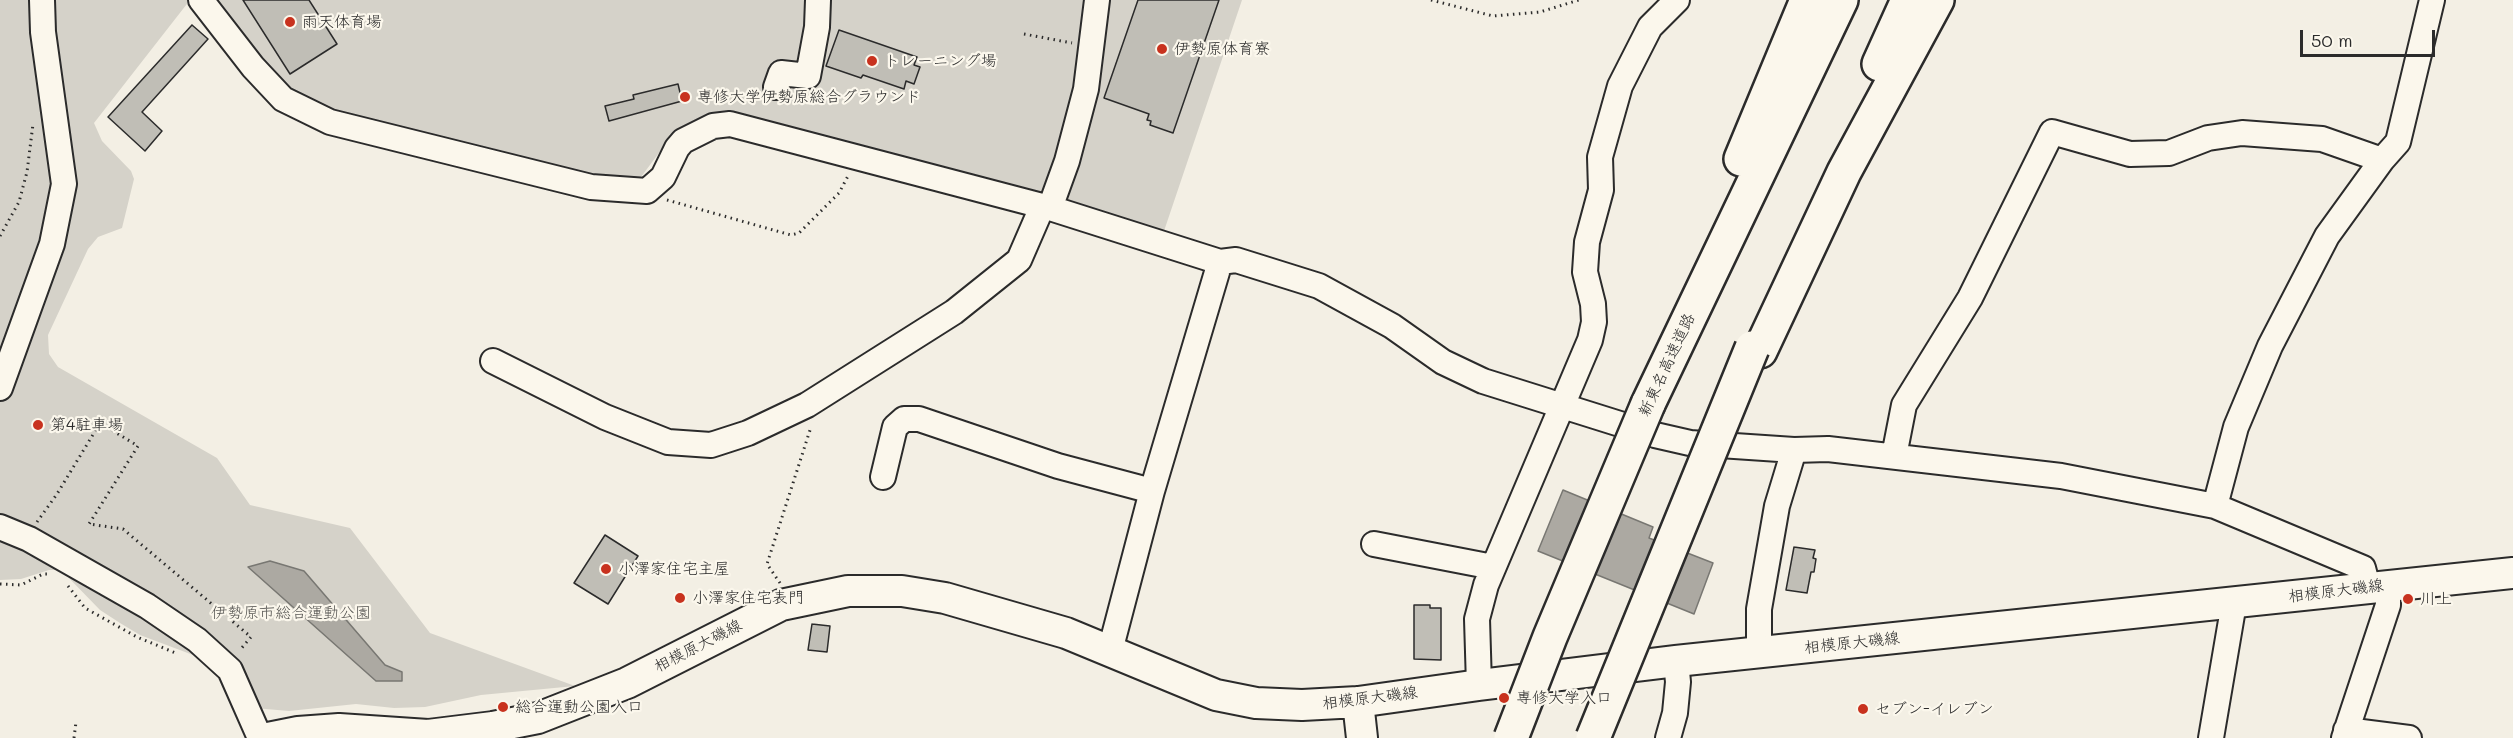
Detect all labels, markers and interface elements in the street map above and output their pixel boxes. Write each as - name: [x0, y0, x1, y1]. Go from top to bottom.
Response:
- place label: 雨天体育場: [302, 12, 382, 32]
- marker: 雨天体育場: [283, 15, 297, 29]
- scale bar: [2303, 18, 2438, 56]
- text: 50 m: [2311, 28, 2353, 52]
- place label: 伊勢原体育寮: [1174, 39, 1270, 59]
- marker: 伊勢原体育寮: [1155, 42, 1169, 56]
- place label: トレーニング場: [884, 51, 997, 71]
- marker: トレーニング場: [865, 54, 879, 68]
- place label: 専修大学伊勢原総合グラウンド: [697, 87, 921, 107]
- marker: 専修大学伊勢原総合グラウンド: [678, 90, 692, 104]
- street label: 新東名高速道路: [1635, 310, 1699, 420]
- place label: 第4駐車場: [50, 415, 123, 435]
- marker: 第4駐車場: [31, 418, 45, 432]
- place label: 小澤家住宅主屋: [618, 559, 730, 579]
- marker: 小澤家住宅主屋: [599, 562, 613, 576]
- street label: 相模原大磯線: [2287, 576, 2385, 606]
- place label: 小澤家住宅表門: [692, 588, 804, 608]
- place label: 川上: [2420, 589, 2452, 609]
- marker: 小澤家住宅表門: [673, 591, 687, 605]
- marker: 川上: [2401, 592, 2415, 606]
- park label: 伊勢原市総合運動公園: [211, 603, 371, 623]
- street label: 相模原大磯線: [651, 616, 745, 676]
- street label: 相模原大磯線: [1803, 628, 1901, 658]
- street label: 相模原大磯線: [1321, 683, 1419, 713]
- place label: 専修大学入口: [1516, 688, 1612, 708]
- marker: 専修大学入口: [1497, 691, 1511, 705]
- place label: 総合運動公園入口: [515, 697, 643, 717]
- place label: セブン-イレブン: [1875, 699, 1994, 719]
- marker: 総合運動公園入口: [496, 700, 510, 714]
- marker: セブン-イレブン: [1856, 702, 1870, 716]

